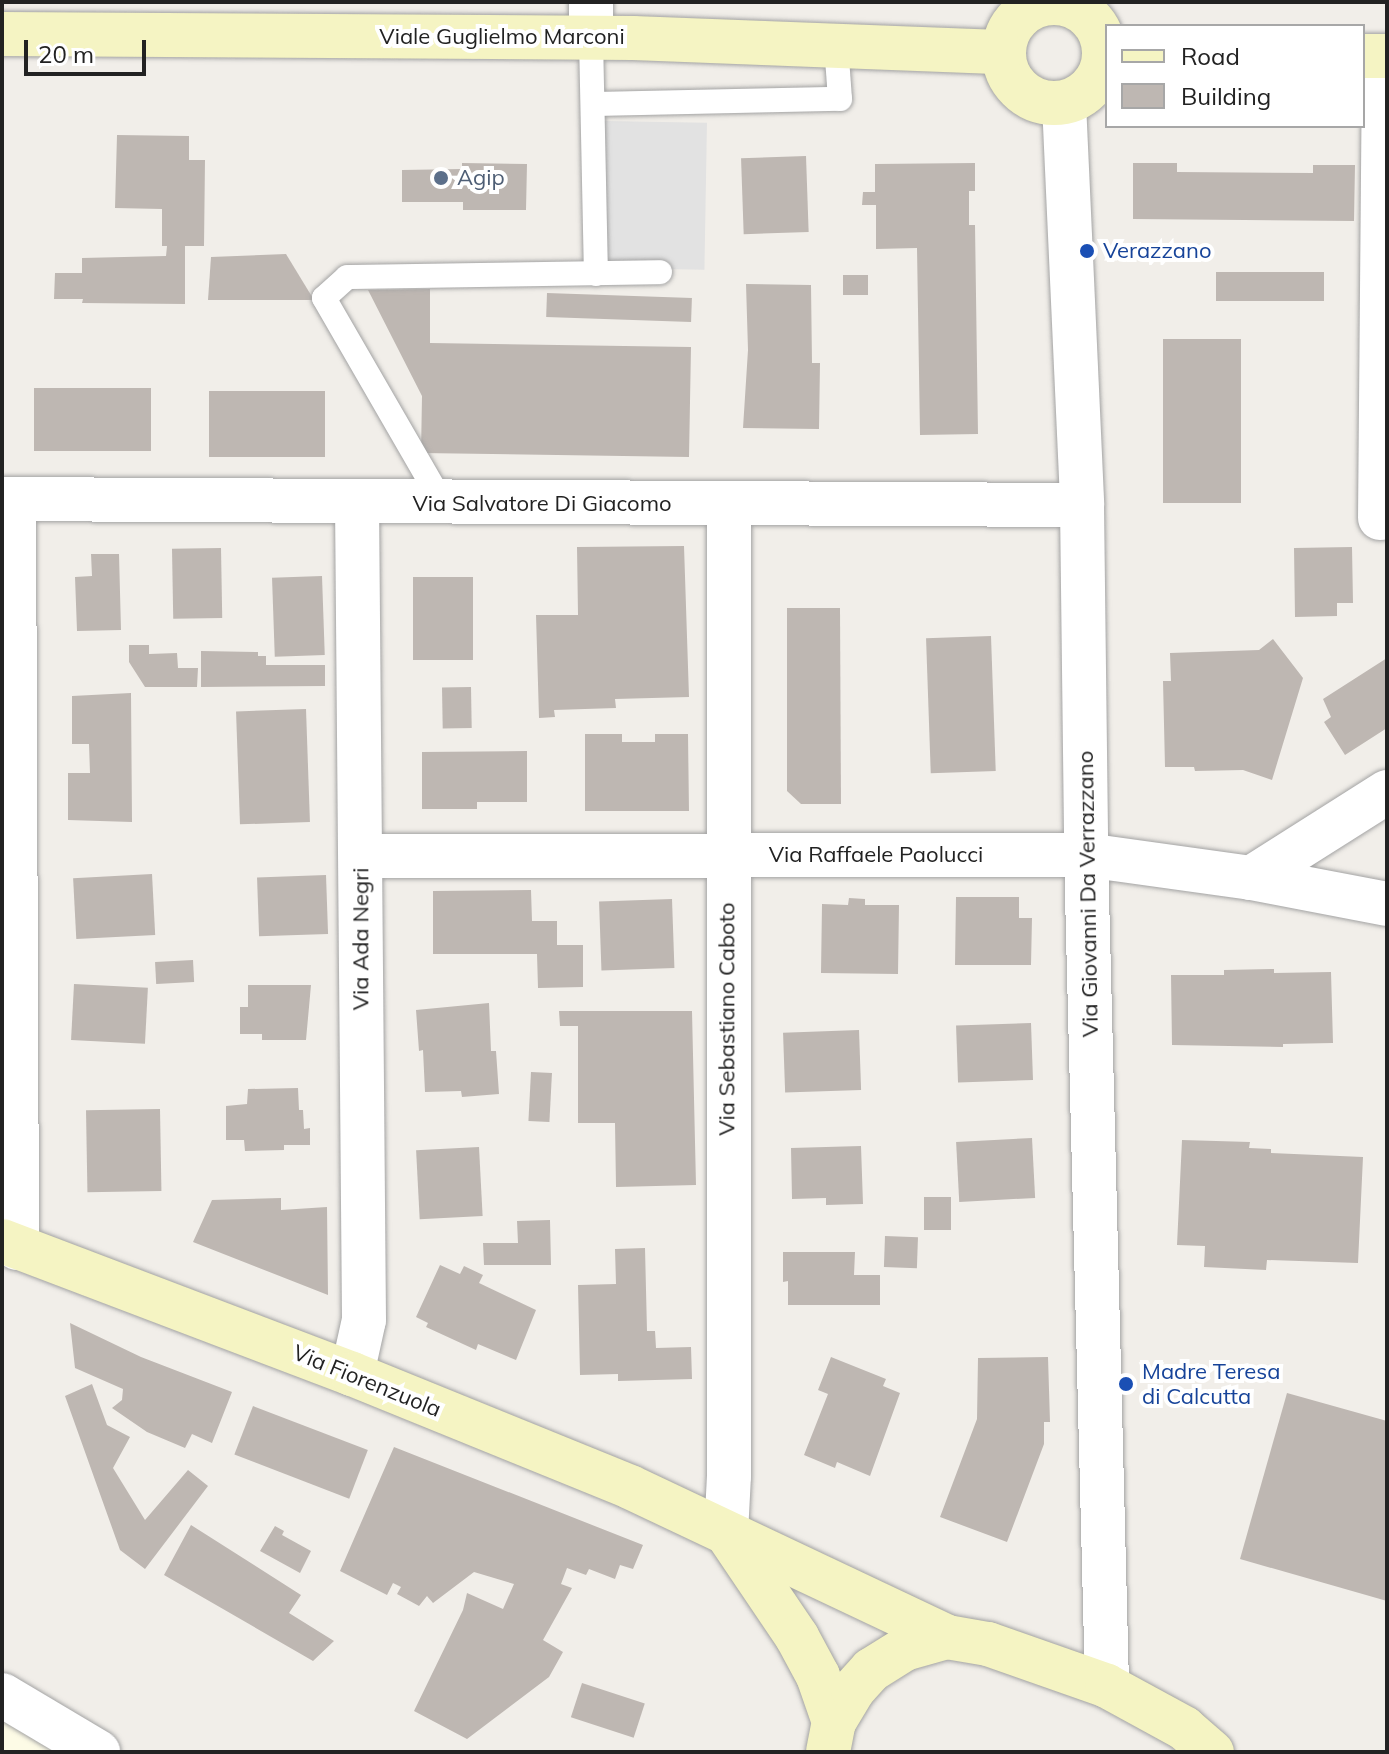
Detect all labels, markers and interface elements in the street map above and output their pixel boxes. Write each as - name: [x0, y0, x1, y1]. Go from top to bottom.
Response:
- scale bar: [28, 24, 150, 74]
- street label: Viale Guglielmo Marconi: [379, 24, 625, 50]
- legend: [1105, 24, 1365, 128]
- text: 20 m: [38, 39, 94, 69]
- text: Road: [1181, 41, 1240, 71]
- text: Building: [1181, 81, 1271, 111]
- place label: Agip: [457, 165, 505, 191]
- marker: Agip: [432, 169, 450, 187]
- place label: Verazzano: [1103, 238, 1211, 264]
- marker: Verazzano: [1078, 242, 1096, 260]
- street label: Via Salvatore Di Giacomo: [412, 491, 672, 517]
- street label: Via Giovanni Da Verrazzano: [1072, 751, 1104, 1037]
- street label: Via Raffaele Paolucci: [769, 842, 983, 868]
- street label: Via Ada Negri: [348, 868, 374, 1010]
- street label: Via Sebastiano Caboto: [714, 902, 740, 1136]
- street label: Via Fiorenzuola: [289, 1339, 445, 1423]
- place label: Madre Teresa di Calcutta: [1142, 1358, 1280, 1410]
- marker: Madre Teresa di Calcutta: [1117, 1375, 1135, 1393]

